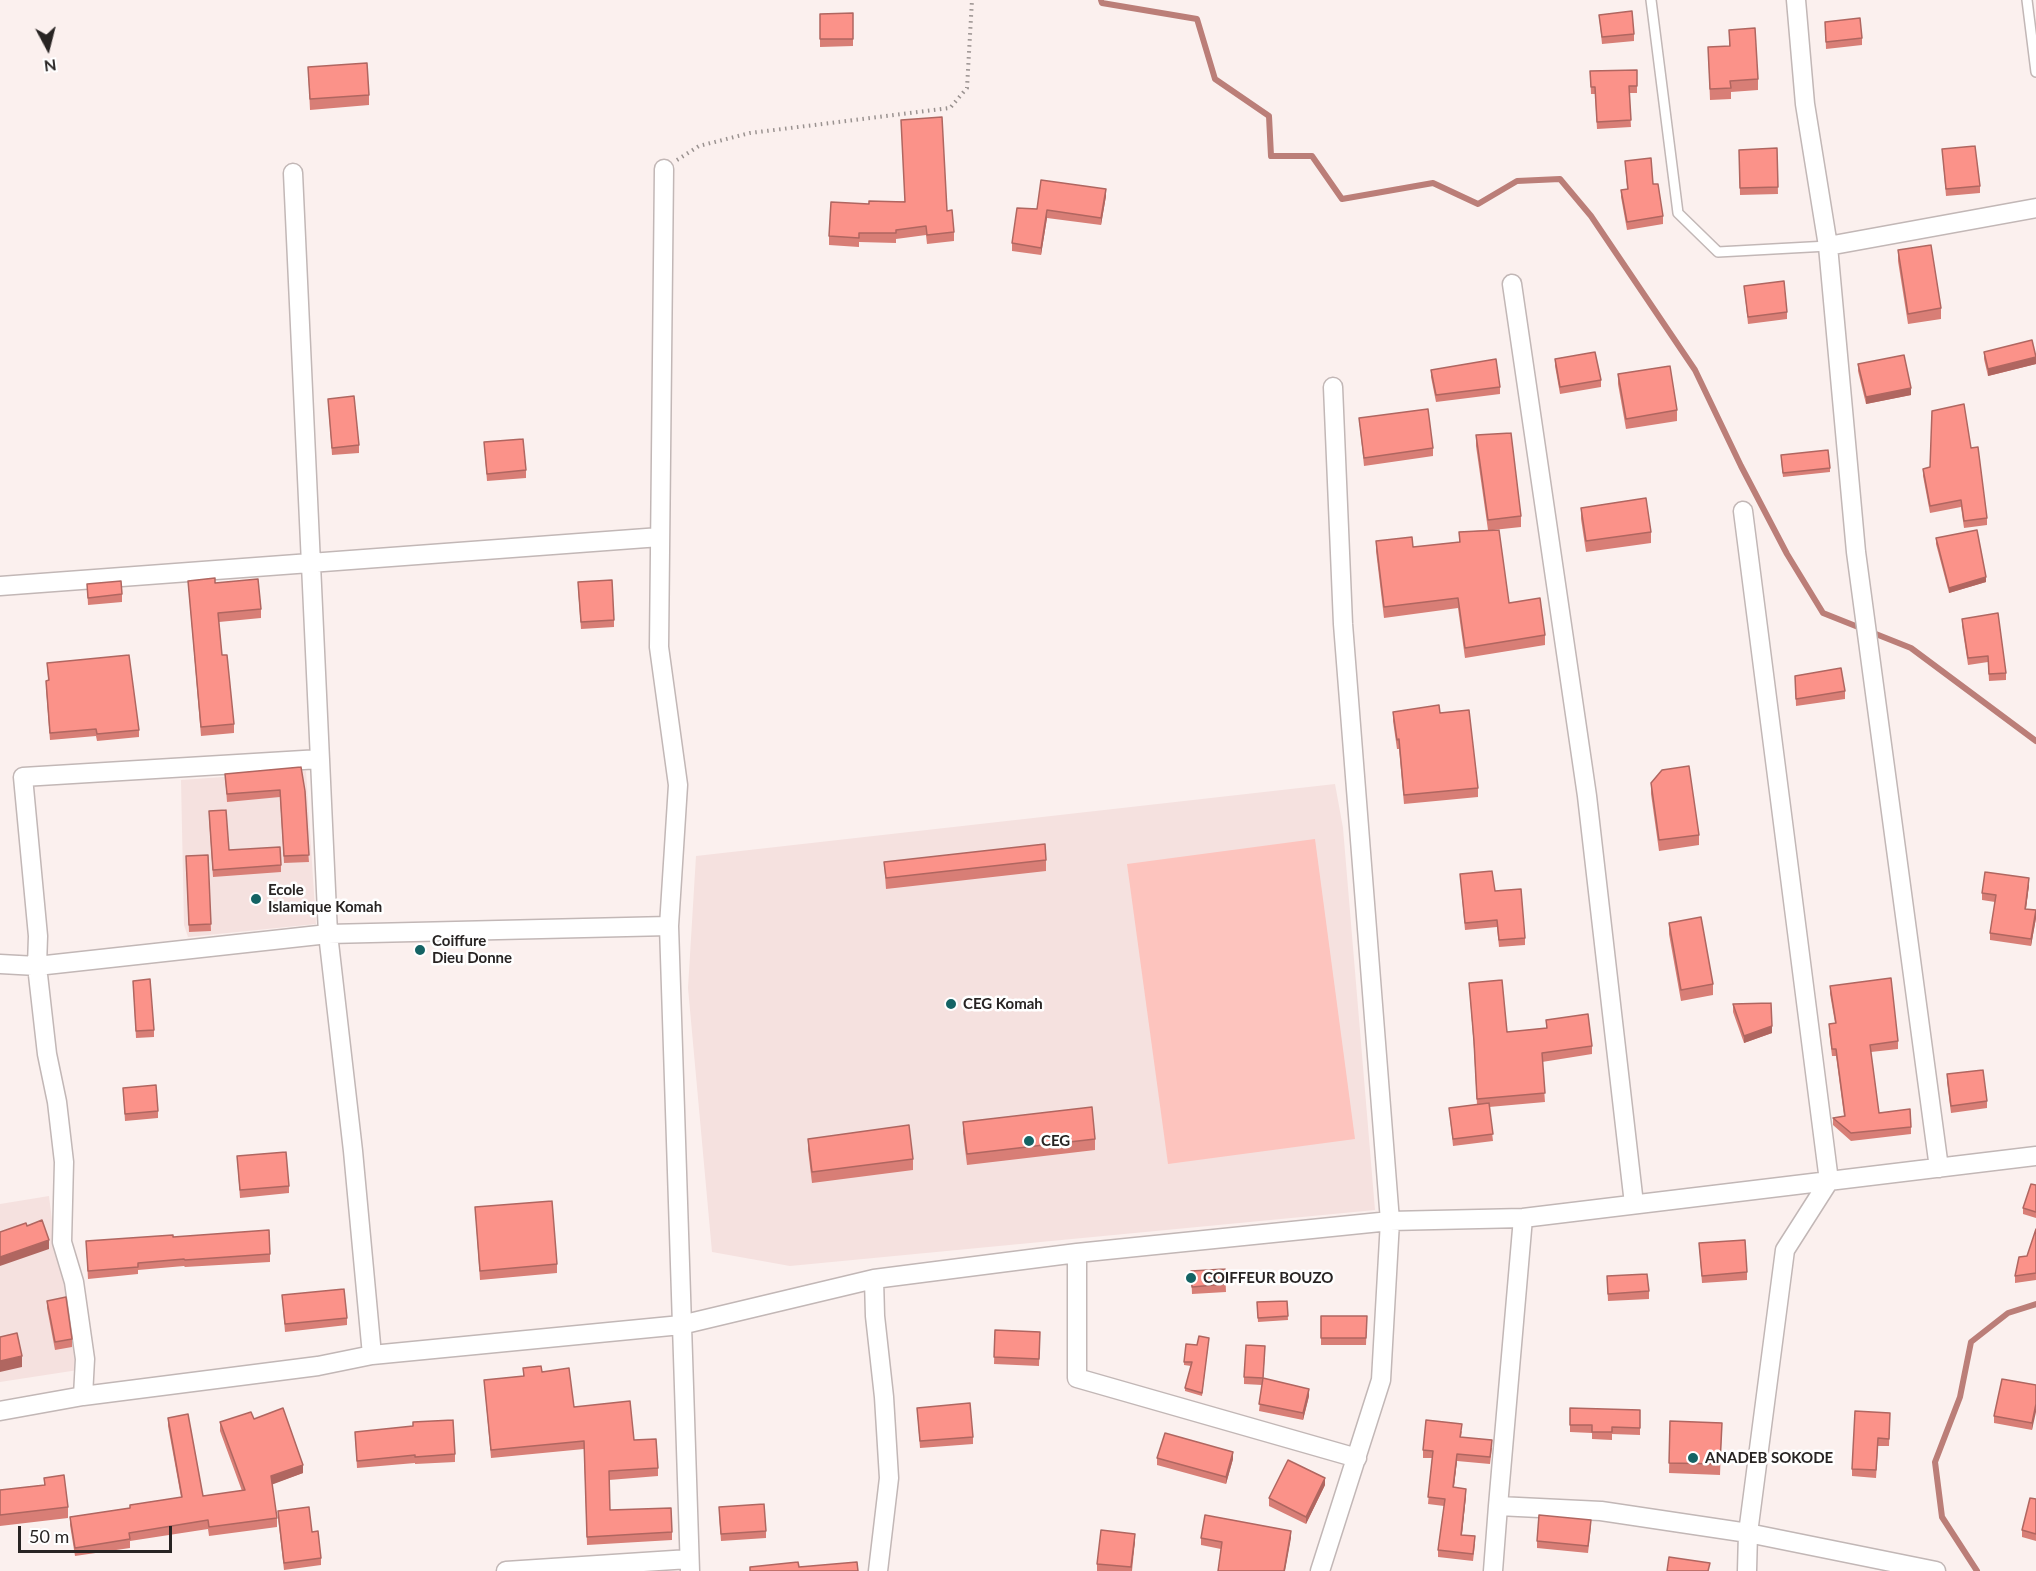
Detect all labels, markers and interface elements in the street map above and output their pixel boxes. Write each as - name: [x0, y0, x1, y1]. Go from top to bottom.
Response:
- north arrow: [18, 18, 78, 78]
- text: N: [43, 56, 58, 77]
- place label: Ecole Islamique Komah: [268, 881, 382, 916]
- marker: Ecole Islamique Komah: [249, 892, 263, 906]
- place label: Coiffure Dieu Donne: [432, 932, 512, 967]
- marker: Coiffure Dieu Donne: [413, 943, 427, 957]
- place label: CEG Komah: [963, 995, 1043, 1013]
- marker: CEG Komah: [944, 997, 958, 1011]
- place label: CEG: [1041, 1132, 1070, 1150]
- marker: CEG: [1022, 1134, 1036, 1148]
- place label: COIFFEUR BOUZO: [1203, 1269, 1333, 1287]
- marker: COIFFEUR BOUZO: [1184, 1271, 1198, 1285]
- place label: ANADEB SOKODE: [1705, 1449, 1833, 1467]
- marker: ANADEB SOKODE: [1686, 1451, 1700, 1465]
- scale bar: [21, 1514, 176, 1552]
- text: 50 m: [29, 1525, 69, 1547]

